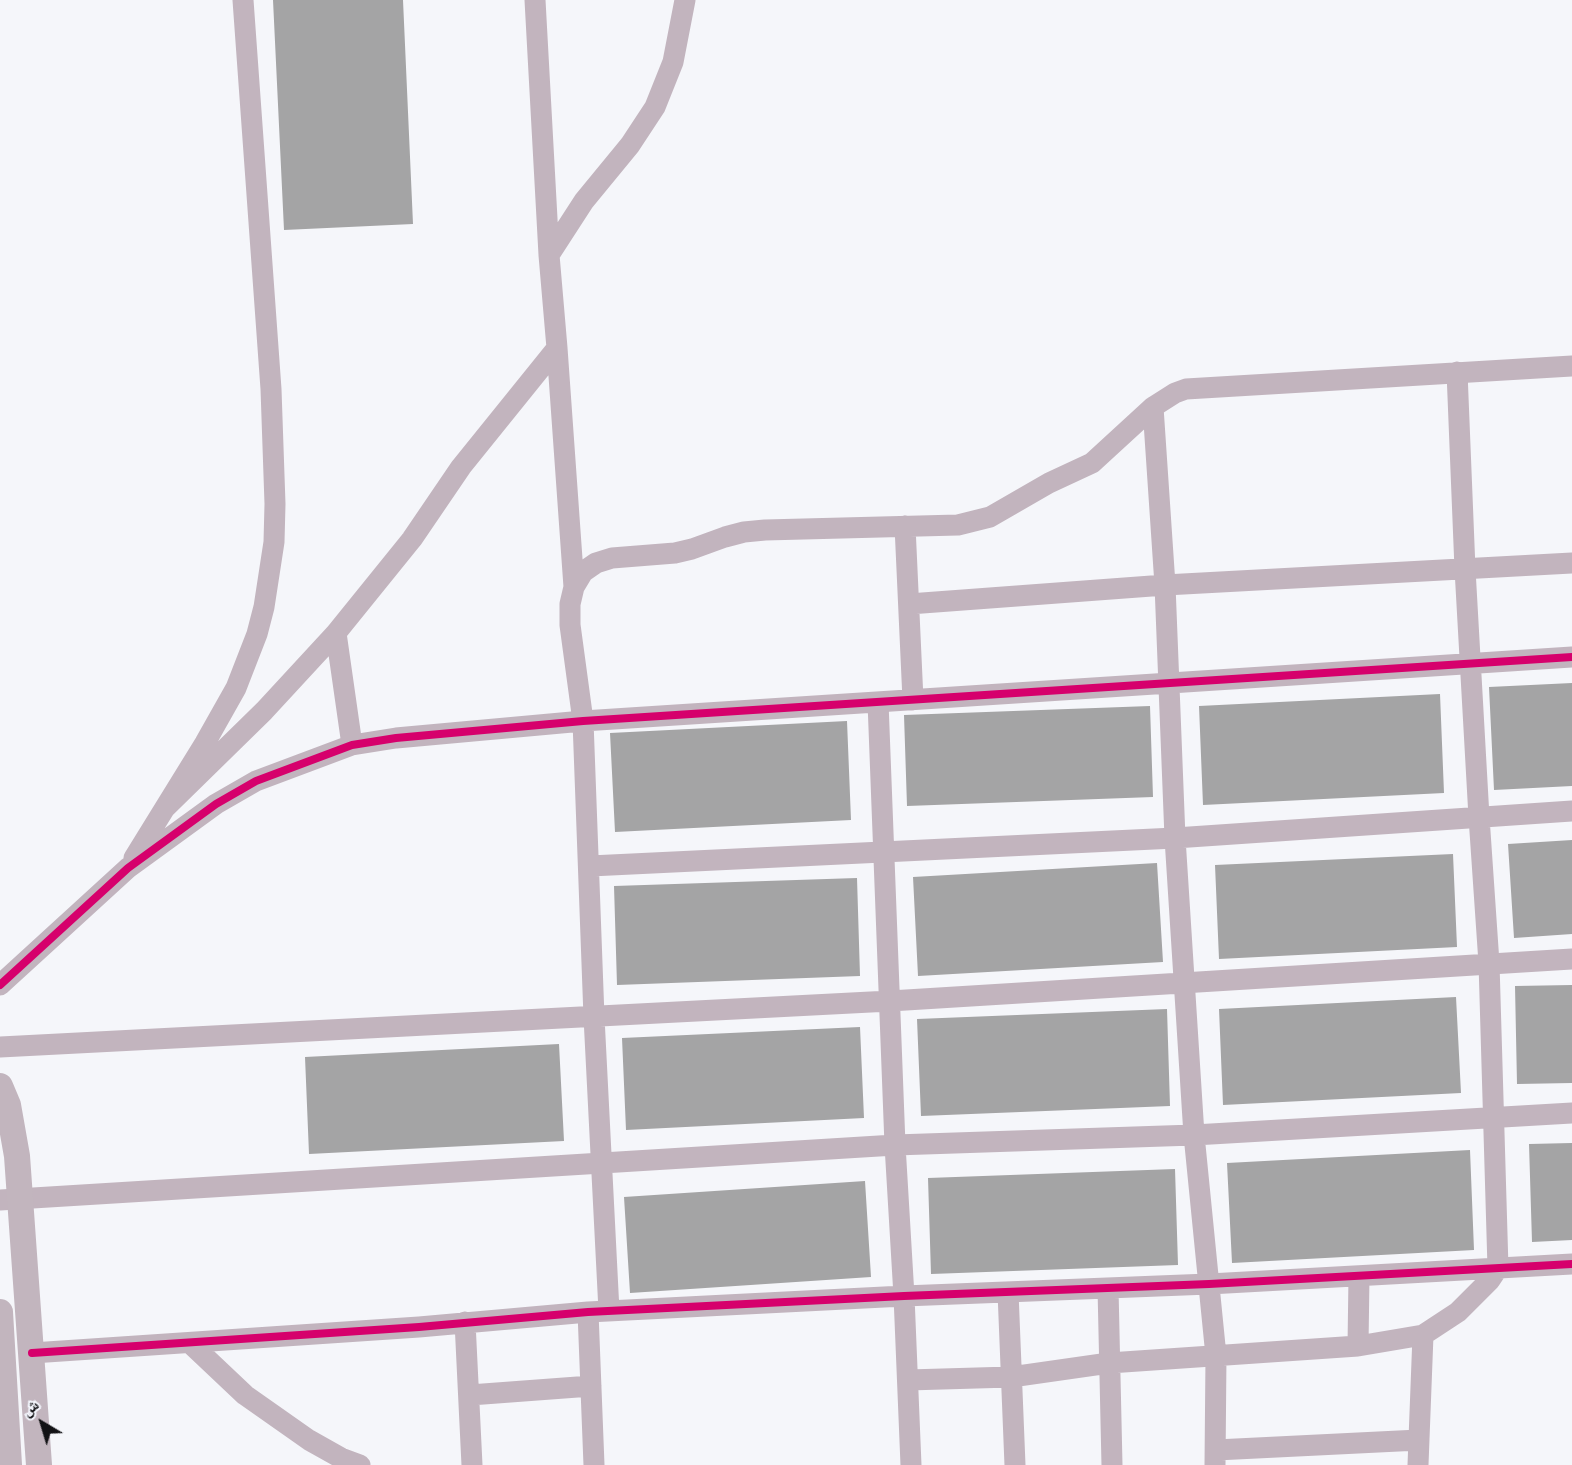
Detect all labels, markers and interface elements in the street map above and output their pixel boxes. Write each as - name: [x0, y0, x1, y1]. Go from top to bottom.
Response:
- north arrow: [12, 1393, 72, 1453]
- text: ش: [18, 1396, 43, 1421]

